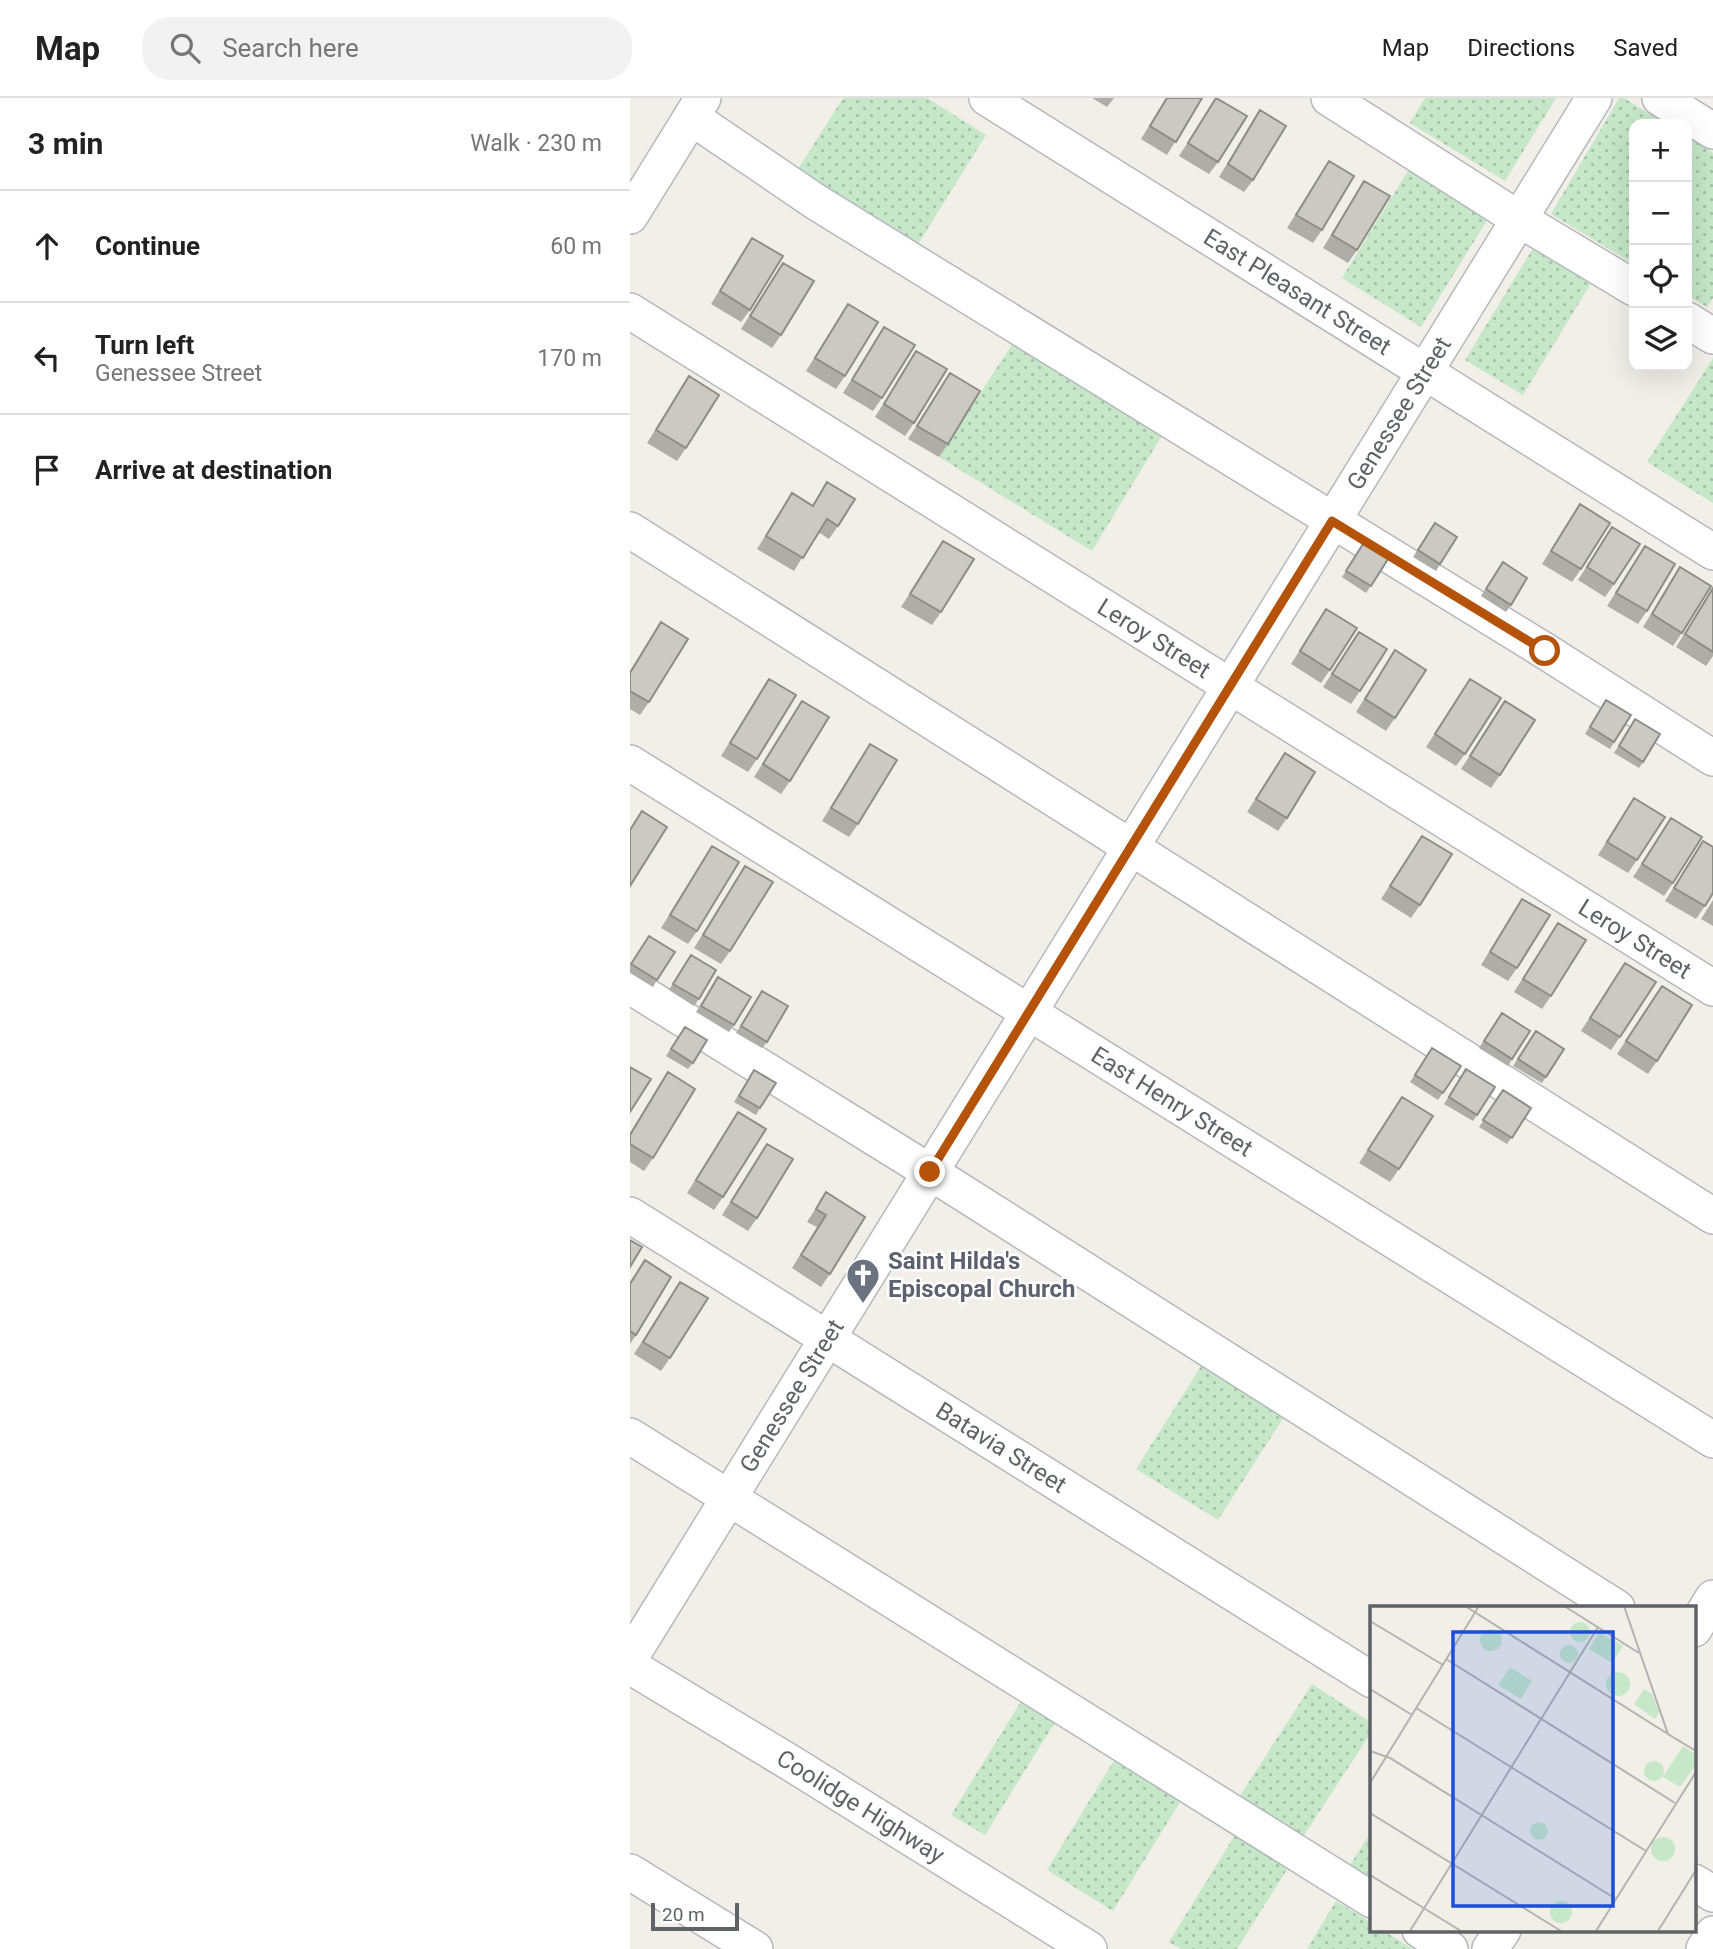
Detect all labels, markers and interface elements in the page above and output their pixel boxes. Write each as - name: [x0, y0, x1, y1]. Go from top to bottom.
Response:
- search box: [142, 17, 632, 80]
- text: Map: [35, 29, 100, 68]
- icon: search: [166, 29, 204, 67]
- text: Search here: [222, 33, 359, 63]
- text: Map: [1382, 34, 1429, 62]
- text: Directions: [1467, 34, 1575, 62]
- text: Saved: [1613, 34, 1678, 62]
- map controls: [1629, 119, 1692, 371]
- button: +: [1629, 119, 1692, 182]
- text: 3 min: [28, 126, 103, 161]
- text: Walk · 230 m: [470, 130, 602, 157]
- button: −: [1629, 182, 1692, 245]
- street label: East Pleasant Street: [1199, 223, 1396, 361]
- icon: ahead: [28, 227, 66, 265]
- text: Continue: [95, 231, 200, 261]
- text: 60 m: [550, 233, 602, 260]
- button: locate: [1629, 245, 1692, 308]
- button: layers: [1629, 308, 1692, 371]
- text: Turn left: [95, 330, 194, 360]
- street label: Genessee Street: [1341, 332, 1457, 495]
- icon: left: [28, 339, 66, 377]
- text: 170 m: [537, 345, 602, 372]
- text: Genessee Street: [95, 360, 262, 387]
- icon: arrive: [28, 451, 66, 489]
- text: Arrive at destination: [95, 455, 332, 485]
- street label: Leroy Street: [1092, 593, 1216, 684]
- route start: [1529, 635, 1560, 666]
- street label: Leroy Street: [1573, 893, 1697, 985]
- street label: East Henry Street: [1086, 1041, 1258, 1163]
- route end: [914, 1156, 945, 1187]
- place label: Saint Hilda's Episcopal Church: [888, 1247, 1076, 1303]
- church icon: Saint Hilda's Episcopal Church: [844, 1256, 882, 1305]
- street label: Genessee Street: [734, 1314, 850, 1478]
- street label: Batavia Street: [931, 1396, 1072, 1499]
- inset map: [1370, 1606, 1696, 1932]
- street label: Coolidge Highway: [772, 1744, 950, 1870]
- scale bar: [651, 1900, 738, 1932]
- text: 20 m: [662, 1903, 705, 1926]

